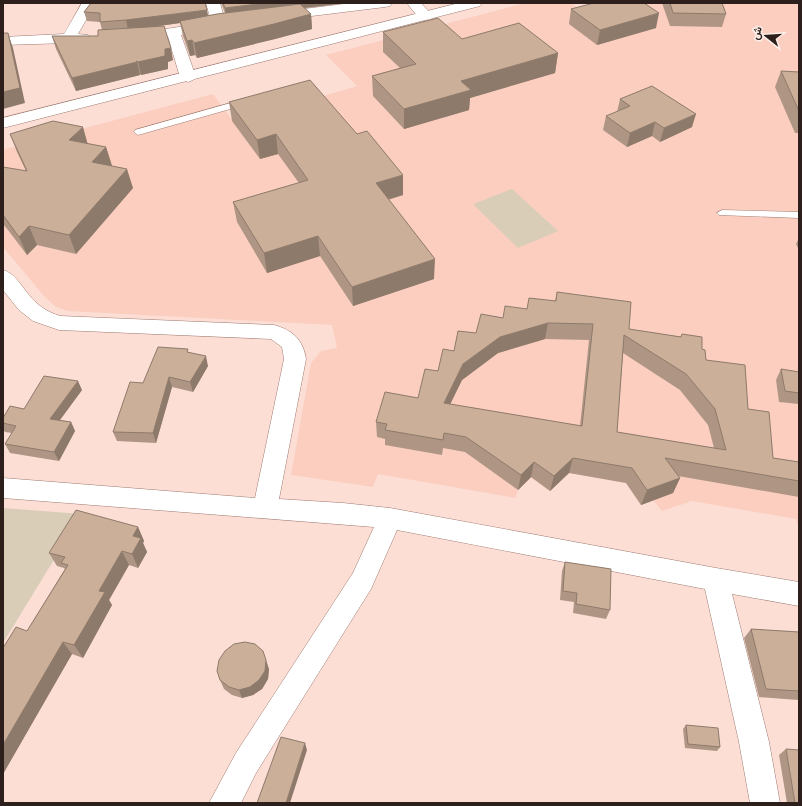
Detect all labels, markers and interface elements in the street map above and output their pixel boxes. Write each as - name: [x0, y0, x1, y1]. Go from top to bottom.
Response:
- north arrow: [746, 16, 786, 56]
- text: ش: [748, 25, 765, 41]

